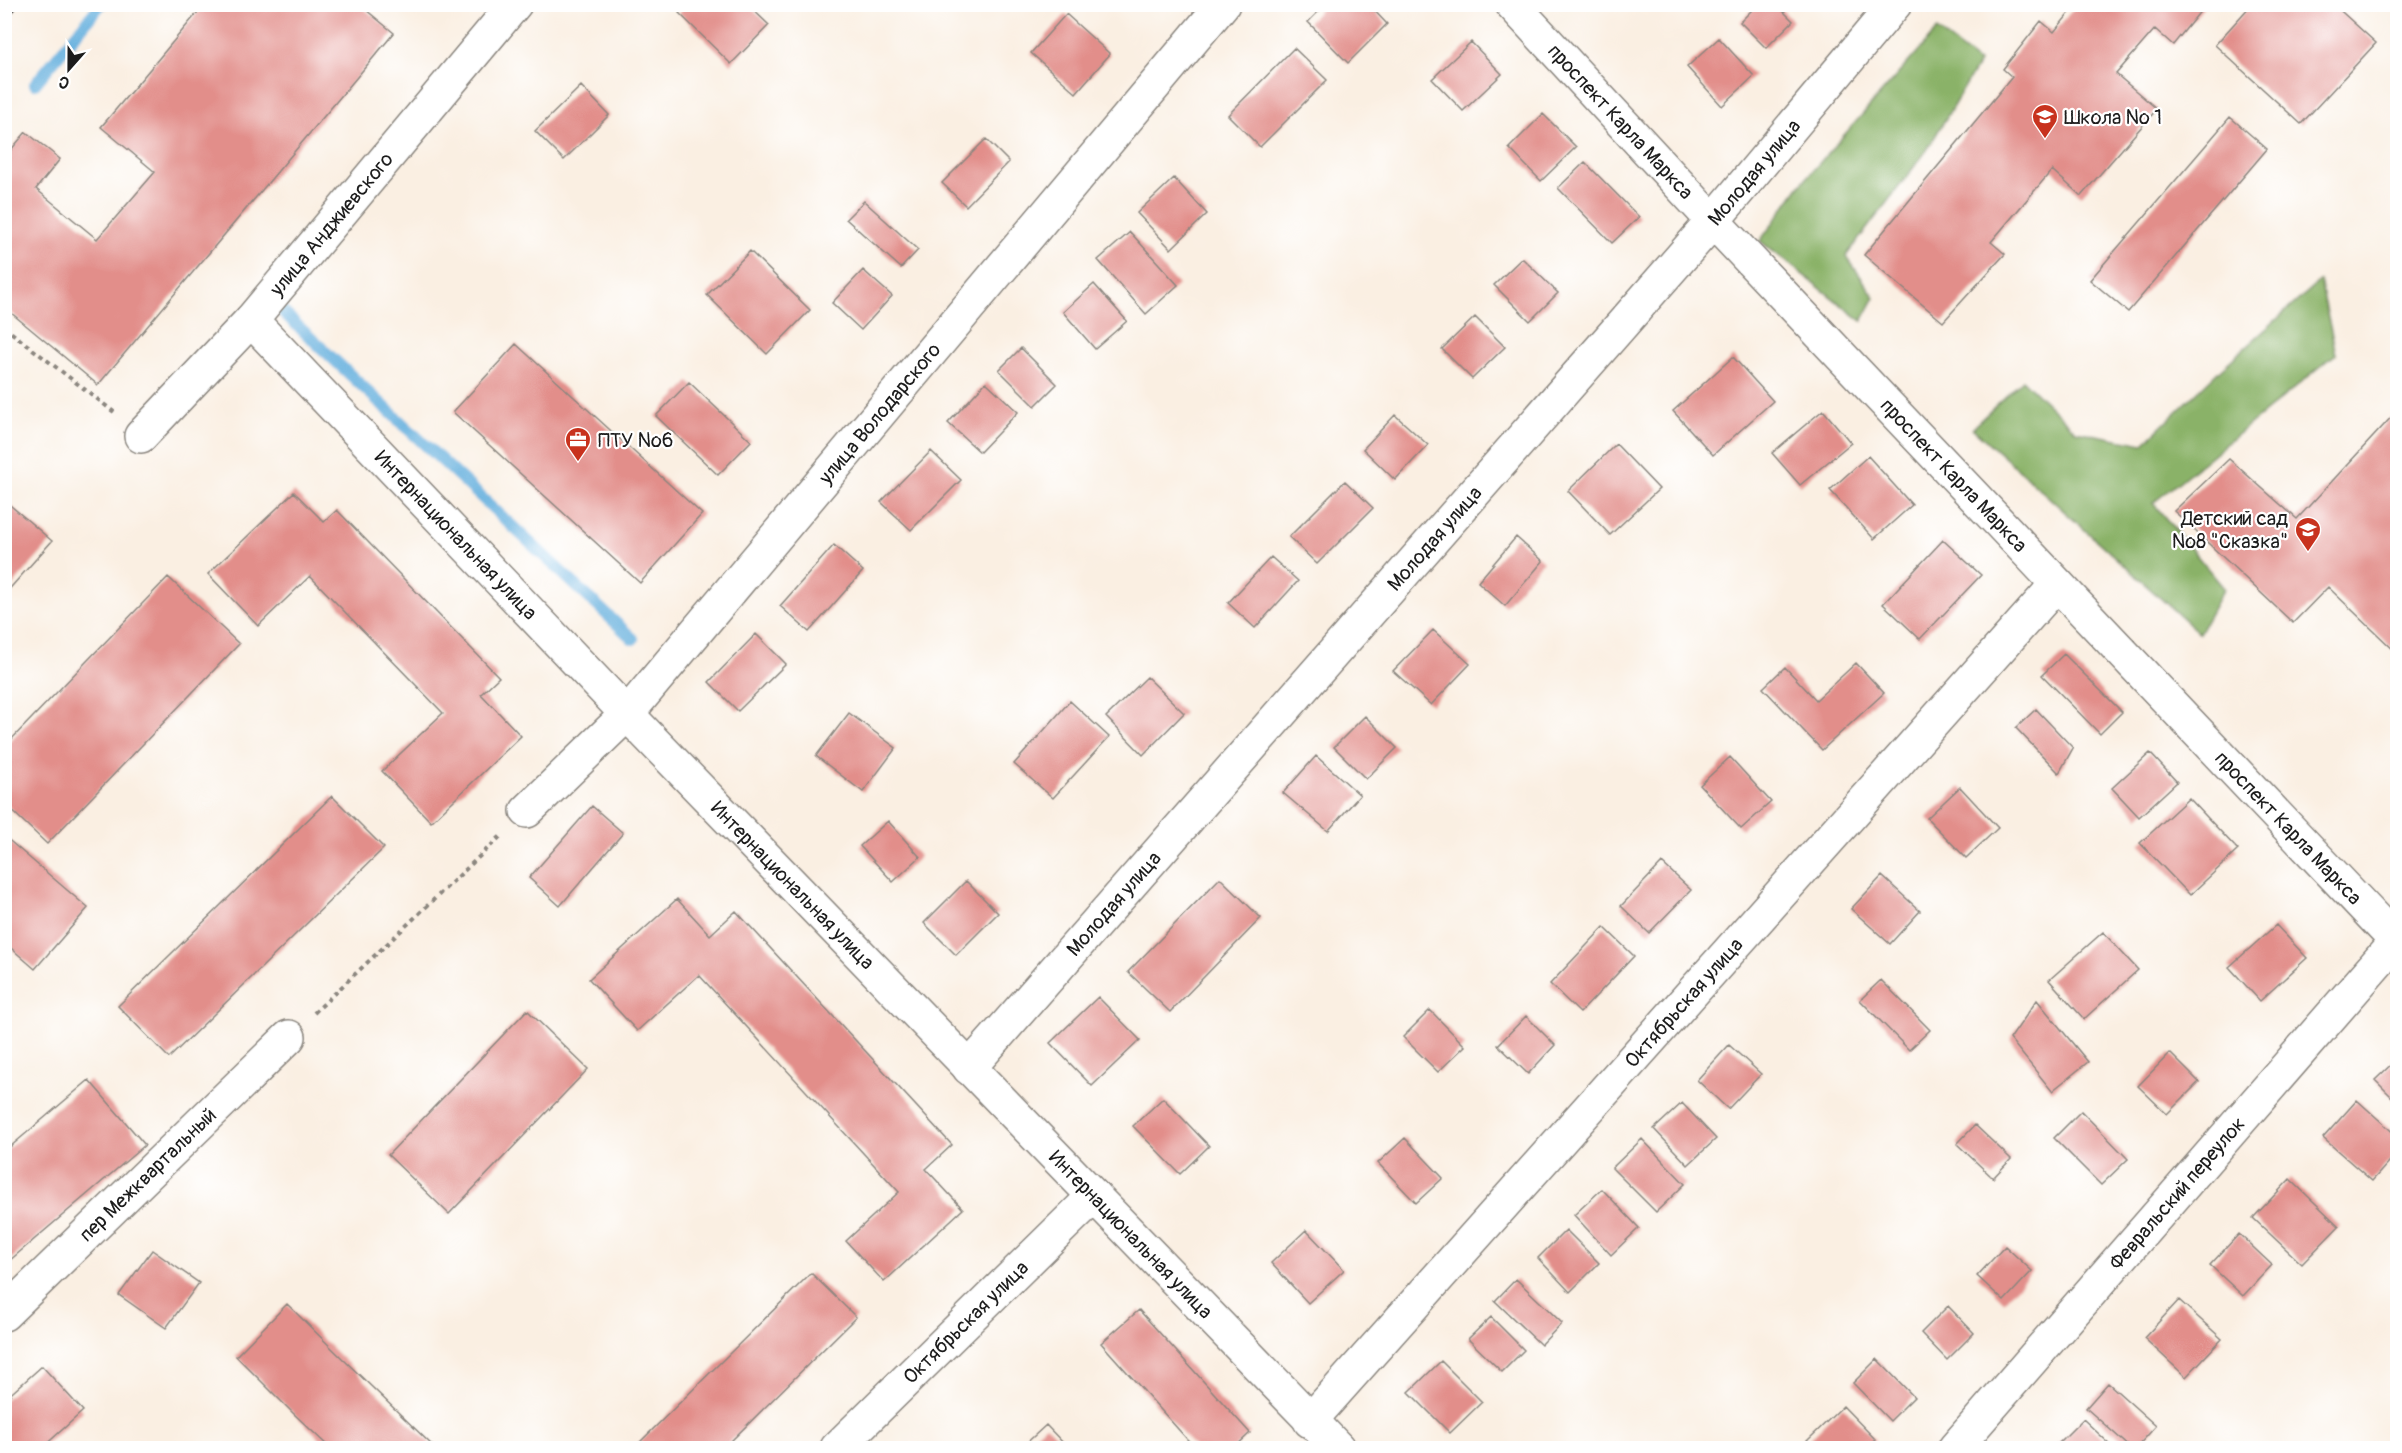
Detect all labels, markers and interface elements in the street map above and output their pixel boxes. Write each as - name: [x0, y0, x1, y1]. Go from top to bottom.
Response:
- north arrow: [39, 39, 99, 99]
- street label: проспект Карла Маркса: [1543, 39, 1699, 204]
- text: С: [56, 71, 72, 93]
- school or university icon: Школа № 1: [2030, 102, 2060, 140]
- place label: Школа № 1: [2064, 105, 2162, 130]
- street label: Молодая улица: [1702, 114, 1806, 231]
- street label: улица Анджиевского: [263, 147, 399, 302]
- street label: улица Володарского: [812, 337, 946, 490]
- street label: проспект Карла Маркса: [1875, 393, 2033, 557]
- office icon: ПТУ №6: [563, 425, 593, 463]
- place label: ПТУ №6: [598, 428, 673, 453]
- street label: Интернациональная улица: [369, 445, 543, 625]
- street label: Молодая улица: [1382, 481, 1487, 596]
- place label: Детский сад №8 "Сказка": [2172, 506, 2288, 554]
- school or university icon: Детский сад №8 "Сказка": [2293, 515, 2323, 553]
- street label: проспект Карла Маркса: [2210, 745, 2367, 910]
- street label: Интернациональная улица: [706, 796, 880, 975]
- street label: Молодая улица: [1061, 846, 1166, 961]
- street label: Октябрьская улица: [1619, 932, 1748, 1073]
- street label: пер Межквартальный: [74, 1102, 221, 1247]
- street label: Февральский переулок: [2104, 1111, 2250, 1275]
- street label: Интернациональная улица: [1044, 1145, 1218, 1324]
- street label: Октябрьская улица: [898, 1255, 1034, 1389]

